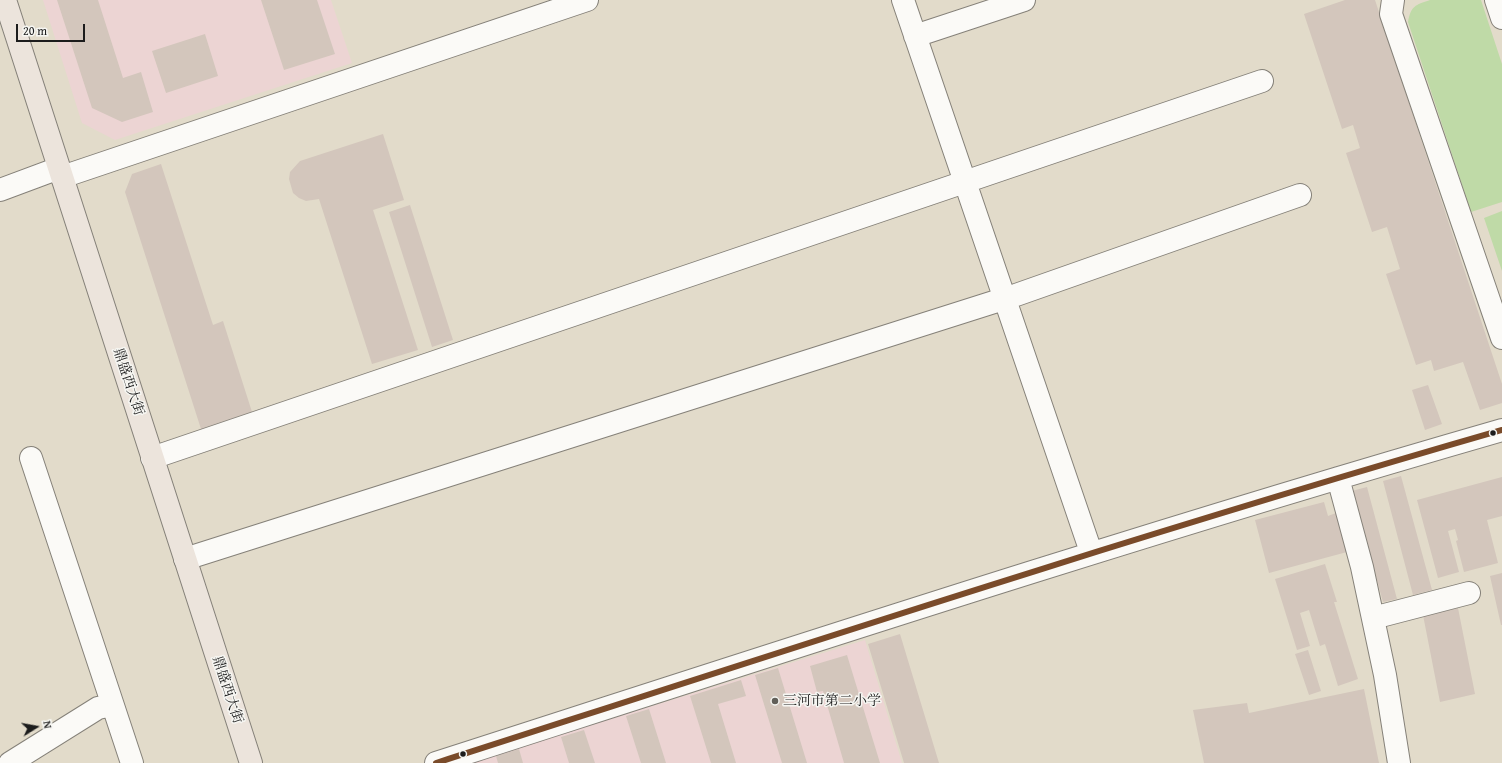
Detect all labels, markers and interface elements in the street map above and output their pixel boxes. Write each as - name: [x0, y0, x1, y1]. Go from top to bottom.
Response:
- scale bar: [18, 16, 87, 42]
- text: 20 m: [23, 22, 47, 39]
- street label: 鼎盛西大街: [109, 346, 147, 418]
- unlabelled marker: [1488, 428, 1498, 438]
- street label: 鼎盛西大街: [208, 654, 246, 726]
- place label: 三河市第二小学: [783, 693, 881, 709]
- marker: 三河市第二小学: [770, 696, 780, 706]
- north arrow: [16, 707, 56, 747]
- text: N: [39, 720, 56, 730]
- unlabelled marker: [458, 749, 468, 759]

